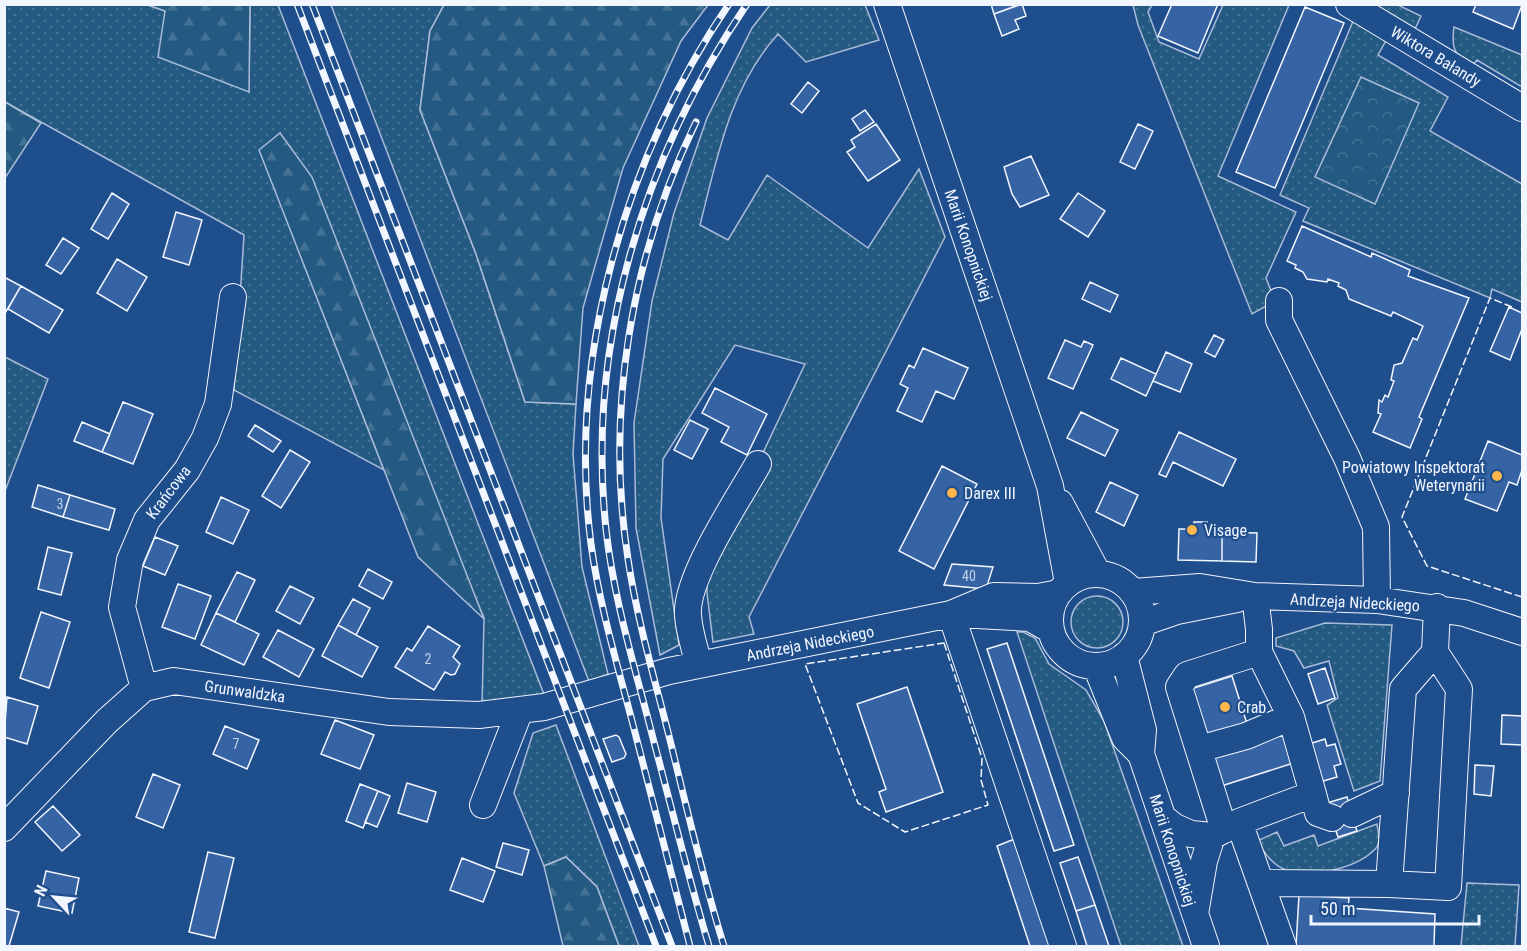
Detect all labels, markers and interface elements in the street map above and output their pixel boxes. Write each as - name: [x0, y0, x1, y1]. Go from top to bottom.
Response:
- street label: Wiktora Bałandy: [1387, 22, 1485, 91]
- street label: Marii Konopnickiej: [941, 187, 996, 303]
- place label: Powiatowy Inspektorat Weterynarii: [1342, 458, 1485, 495]
- street label: Krańcowa: [142, 462, 195, 523]
- marker: Powiatowy Inspektorat Weterynarii: [1490, 469, 1504, 483]
- place label: Darex III: [964, 484, 1016, 503]
- marker: Darex III: [945, 486, 959, 500]
- house number: 3: [57, 496, 63, 512]
- place label: Visage: [1204, 521, 1247, 540]
- marker: Visage: [1185, 523, 1199, 537]
- house number: 40: [962, 568, 976, 584]
- street label: Andrzeja Nideckiego: [1290, 590, 1420, 615]
- street label: Andrzeja Nideckiego: [745, 622, 876, 665]
- house number: 2: [425, 651, 432, 667]
- street label: Grunwaldzka: [203, 676, 287, 707]
- place label: Crab: [1237, 698, 1266, 717]
- marker: Crab: [1218, 700, 1232, 714]
- house number: 7: [233, 736, 240, 752]
- street label: Marii Konopnickiej: [1145, 792, 1200, 909]
- north arrow: [24, 867, 84, 927]
- text: N: [30, 882, 52, 899]
- scale bar: [1311, 888, 1479, 926]
- text: 50 m: [1320, 898, 1355, 919]

